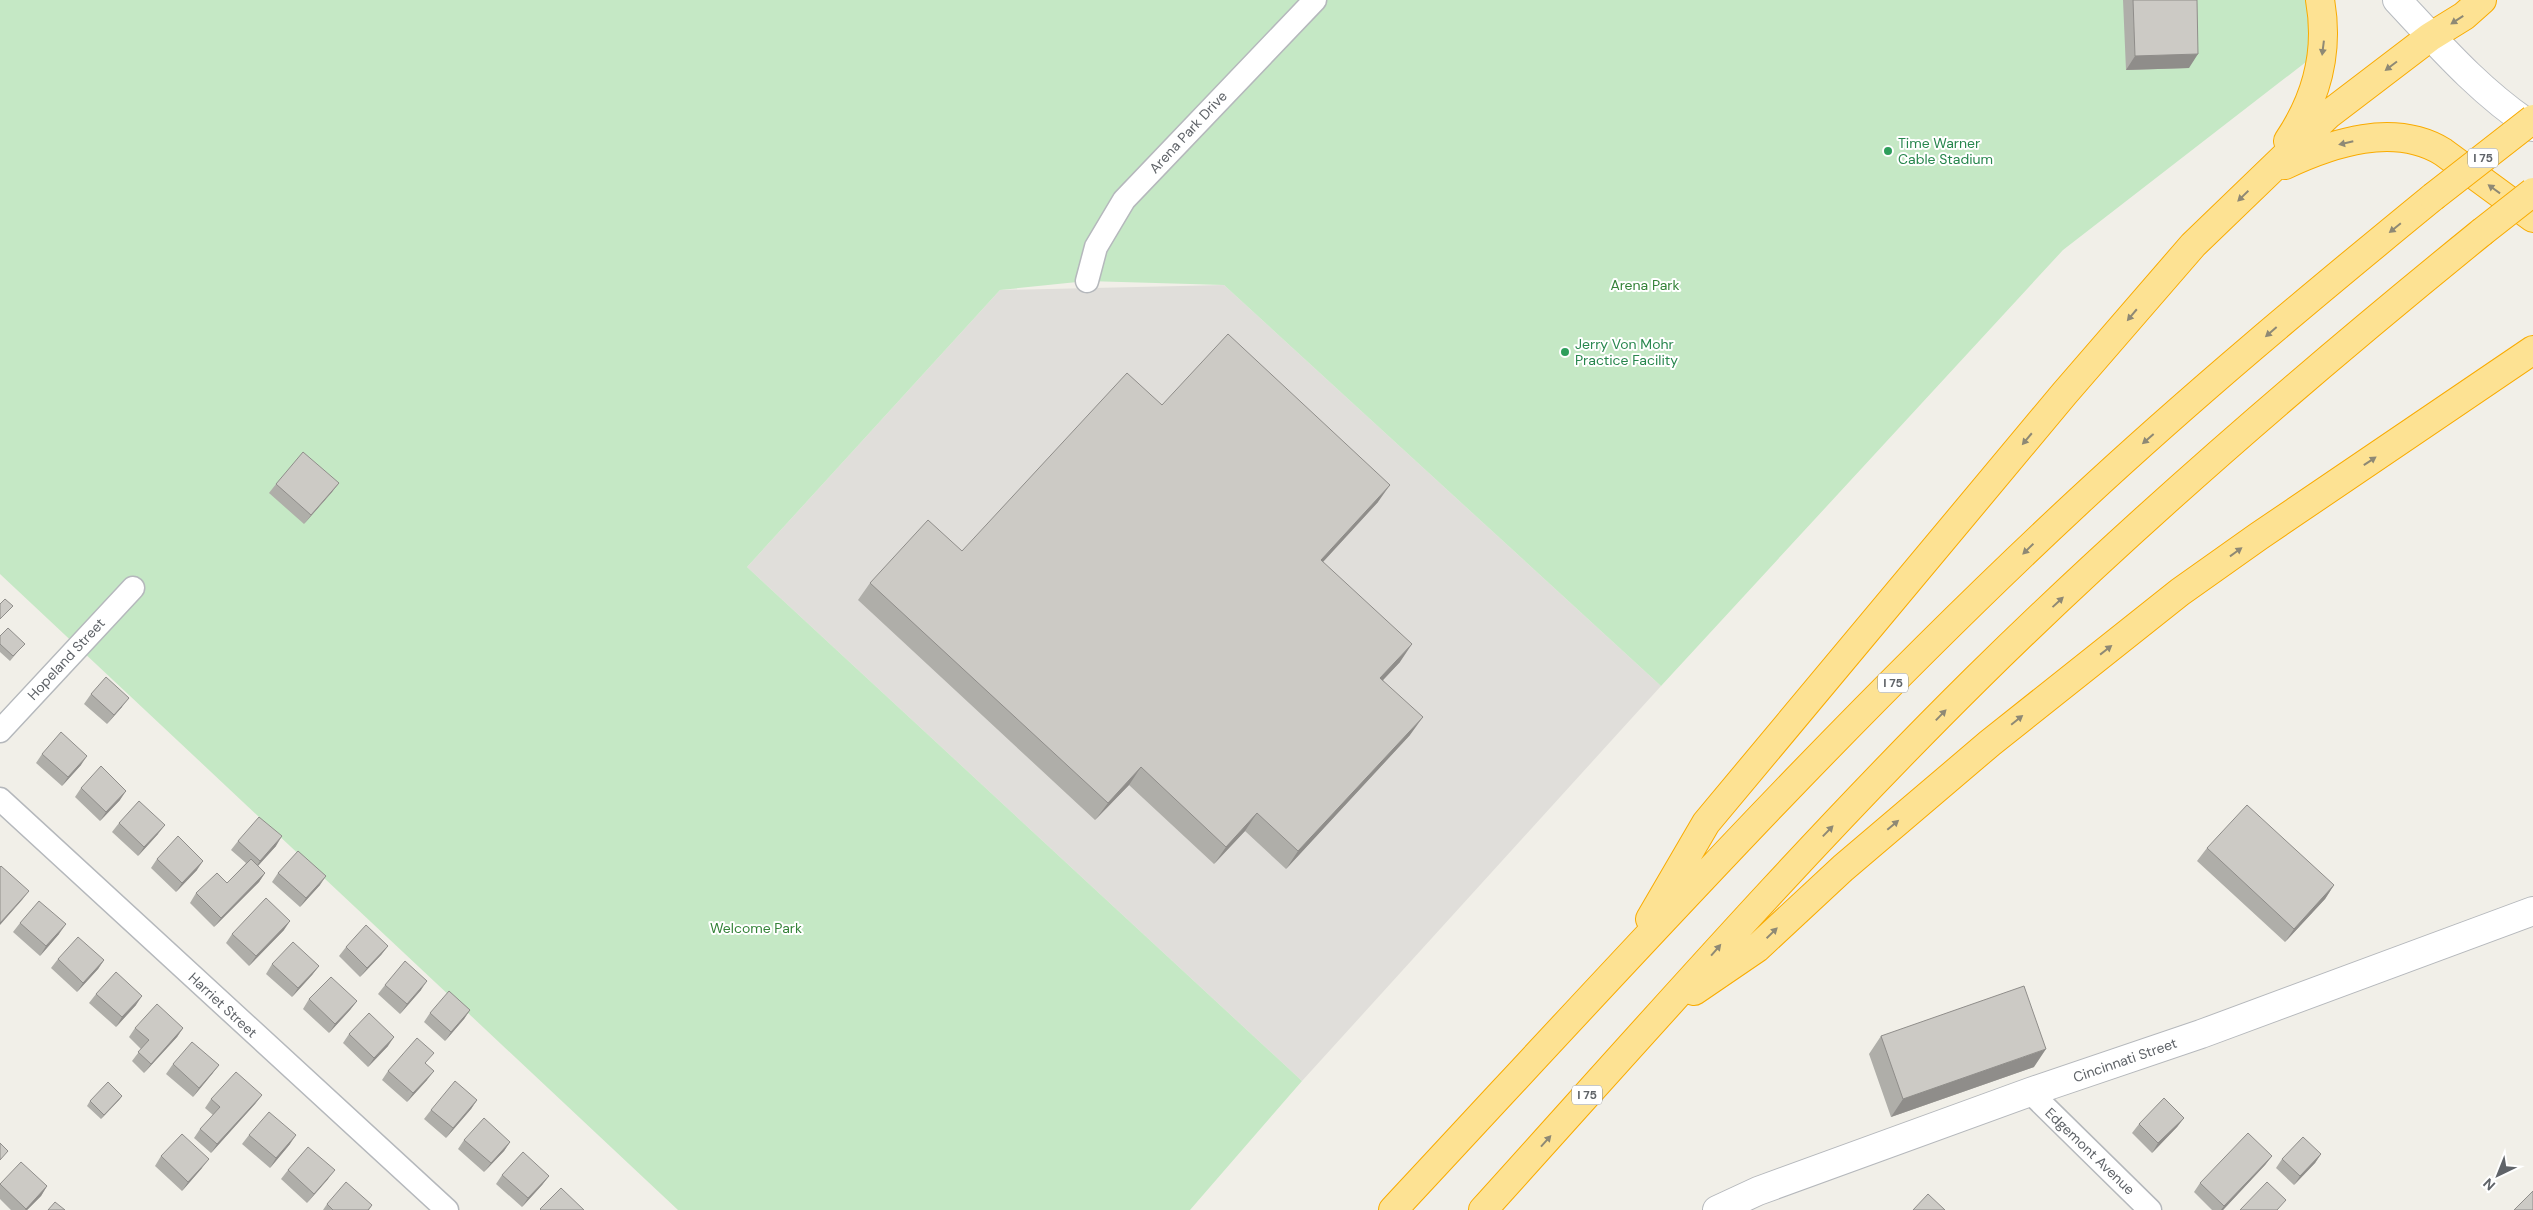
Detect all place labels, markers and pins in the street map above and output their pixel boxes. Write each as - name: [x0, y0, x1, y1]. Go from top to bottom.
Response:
- place label: Time Warner Cable Stadium: [1898, 134, 1993, 168]
- marker: Time Warner Cable Stadium: [1882, 145, 1894, 157]
- place label: Jerry Von Mohr Practice Facility: [1575, 335, 1678, 369]
- marker: Jerry Von Mohr Practice Facility: [1559, 346, 1571, 358]

